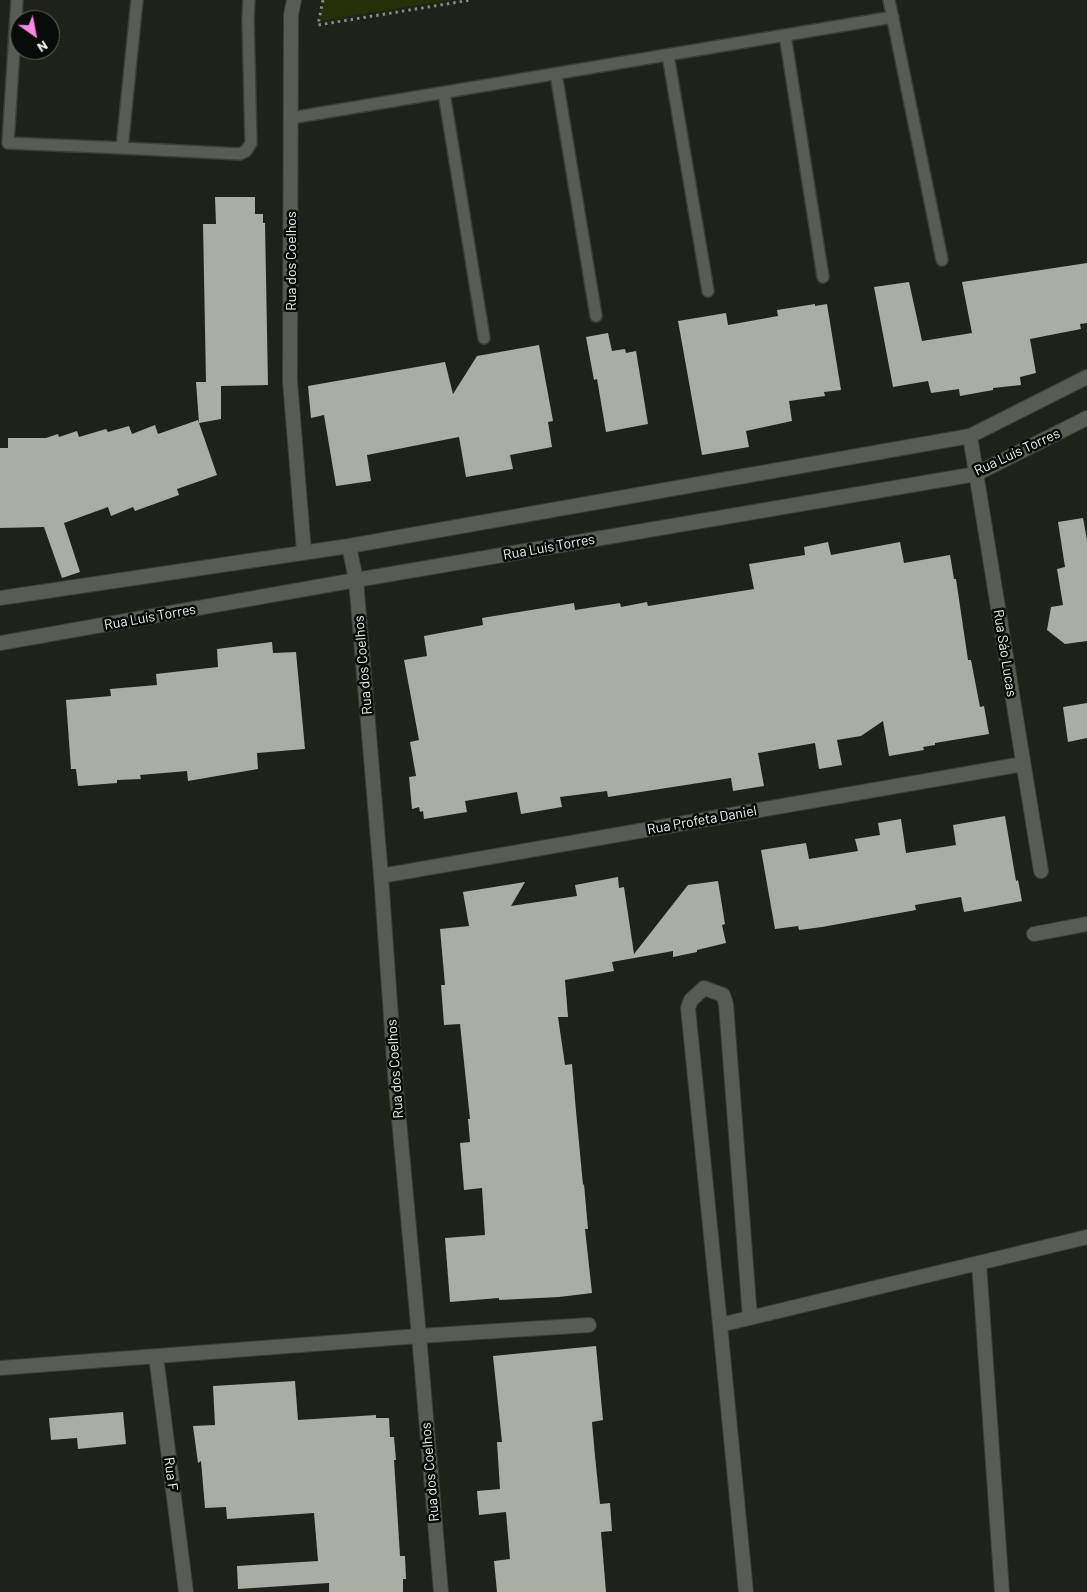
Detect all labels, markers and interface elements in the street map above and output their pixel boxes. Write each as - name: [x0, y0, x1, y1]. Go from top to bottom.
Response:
- north arrow: [10, 10, 60, 60]
- text: N: [34, 37, 51, 57]
- street label: Rua dos Coelhos: [283, 211, 299, 311]
- street label: Rua Luís Torres: [971, 425, 1063, 479]
- street label: Rua Luís Torres: [502, 531, 596, 563]
- street label: Rua Luís Torres: [103, 601, 197, 633]
- street label: Rua Sáo Lucas: [990, 608, 1020, 698]
- street label: Rua dos Coelhos: [350, 615, 376, 715]
- street label: Rua Profeta Daniel: [646, 802, 758, 838]
- street label: Rua dos Coelhos: [383, 1019, 407, 1119]
- street label: Rua dos Coelhos: [417, 1422, 443, 1522]
- street label: Rua F: [161, 1456, 181, 1492]

